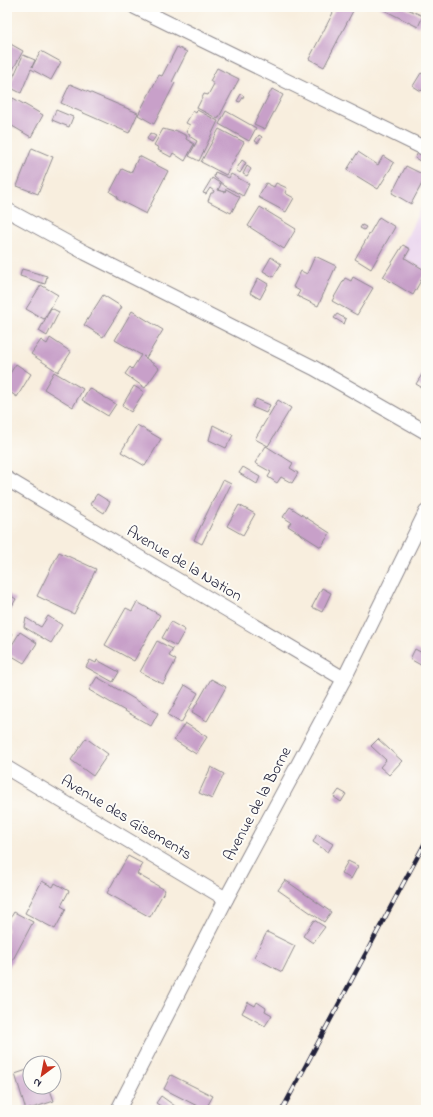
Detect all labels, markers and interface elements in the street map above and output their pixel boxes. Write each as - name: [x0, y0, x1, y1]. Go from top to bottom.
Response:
- street label: Avenue de la Nation: [122, 520, 247, 608]
- street label: Avenue de la Borne: [218, 742, 299, 865]
- street label: Avenue des Gisements: [56, 769, 196, 867]
- north arrow: [22, 1055, 62, 1095]
- text: N: [30, 1074, 45, 1091]

